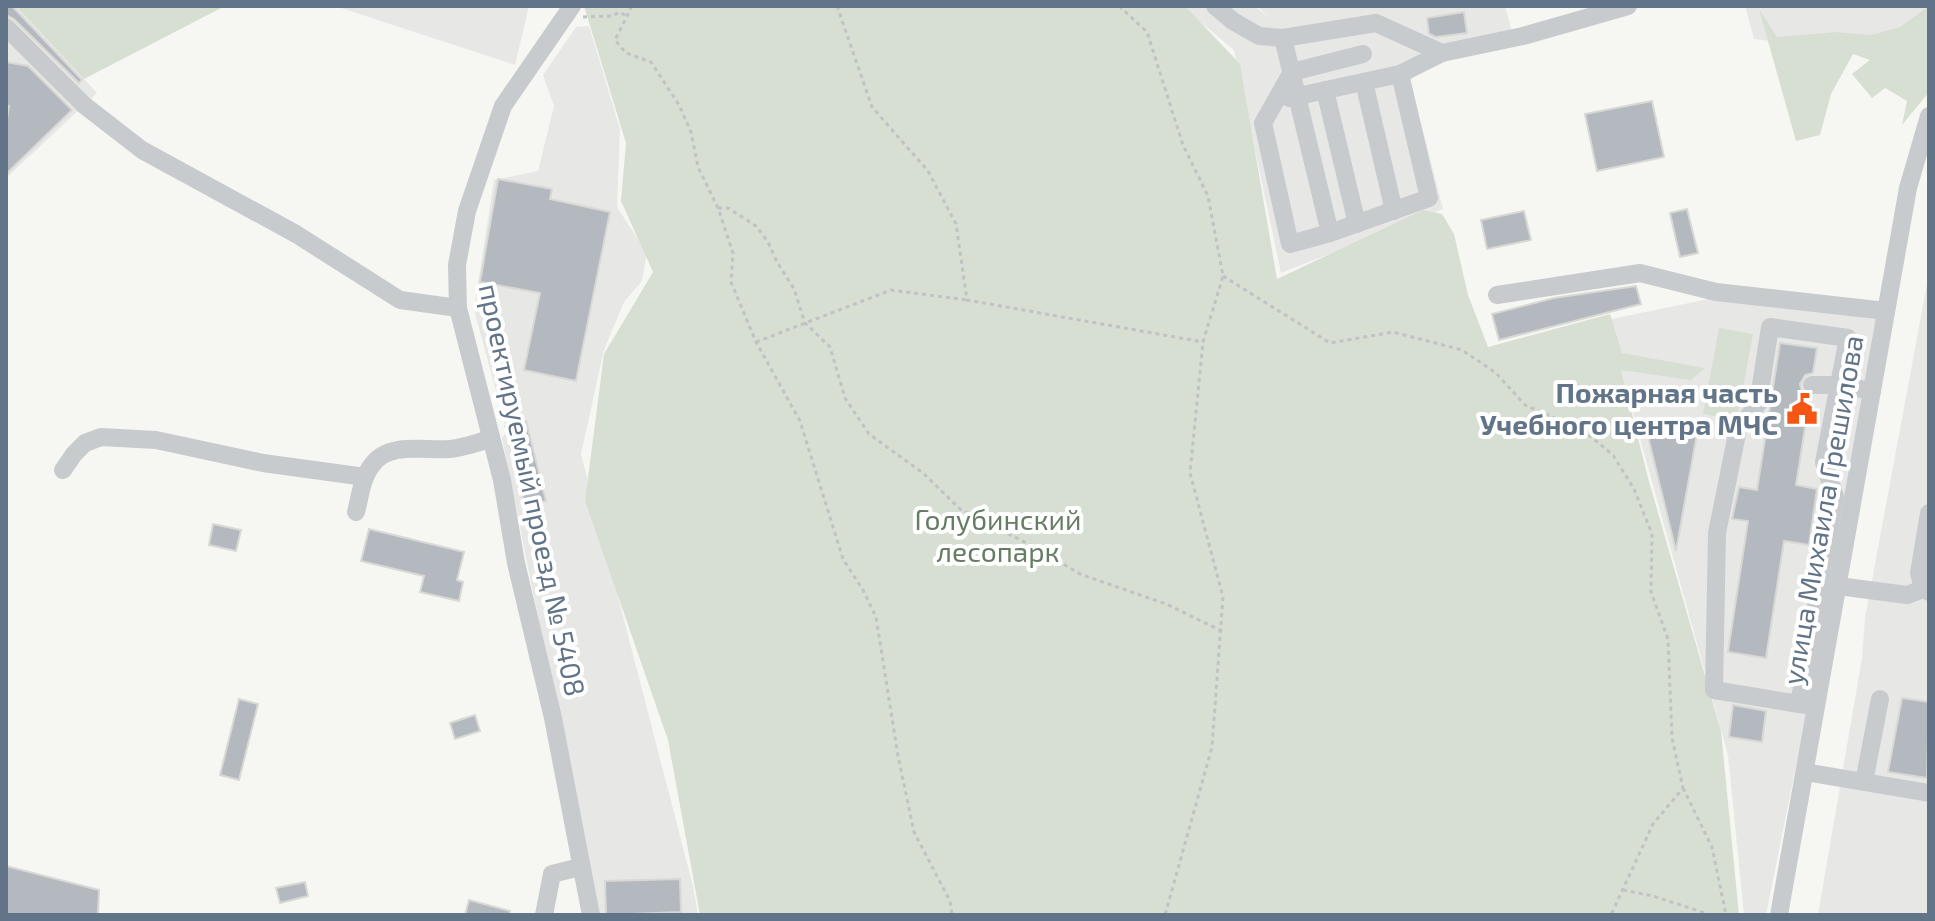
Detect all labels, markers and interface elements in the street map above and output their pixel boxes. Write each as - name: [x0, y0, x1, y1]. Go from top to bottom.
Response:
- street label: проектируемый проезд № 5408: [473, 280, 593, 699]
- street label: улица Михаила Грешилова: [1774, 332, 1870, 687]
- place label: Пожарная часть Учебного центра МЧС: [1480, 375, 1778, 441]
- public building icon: Пожарная часть Учебного центра МЧС: [1785, 392, 1819, 426]
- park label: Голубинский лесопарк: [915, 502, 1081, 568]

